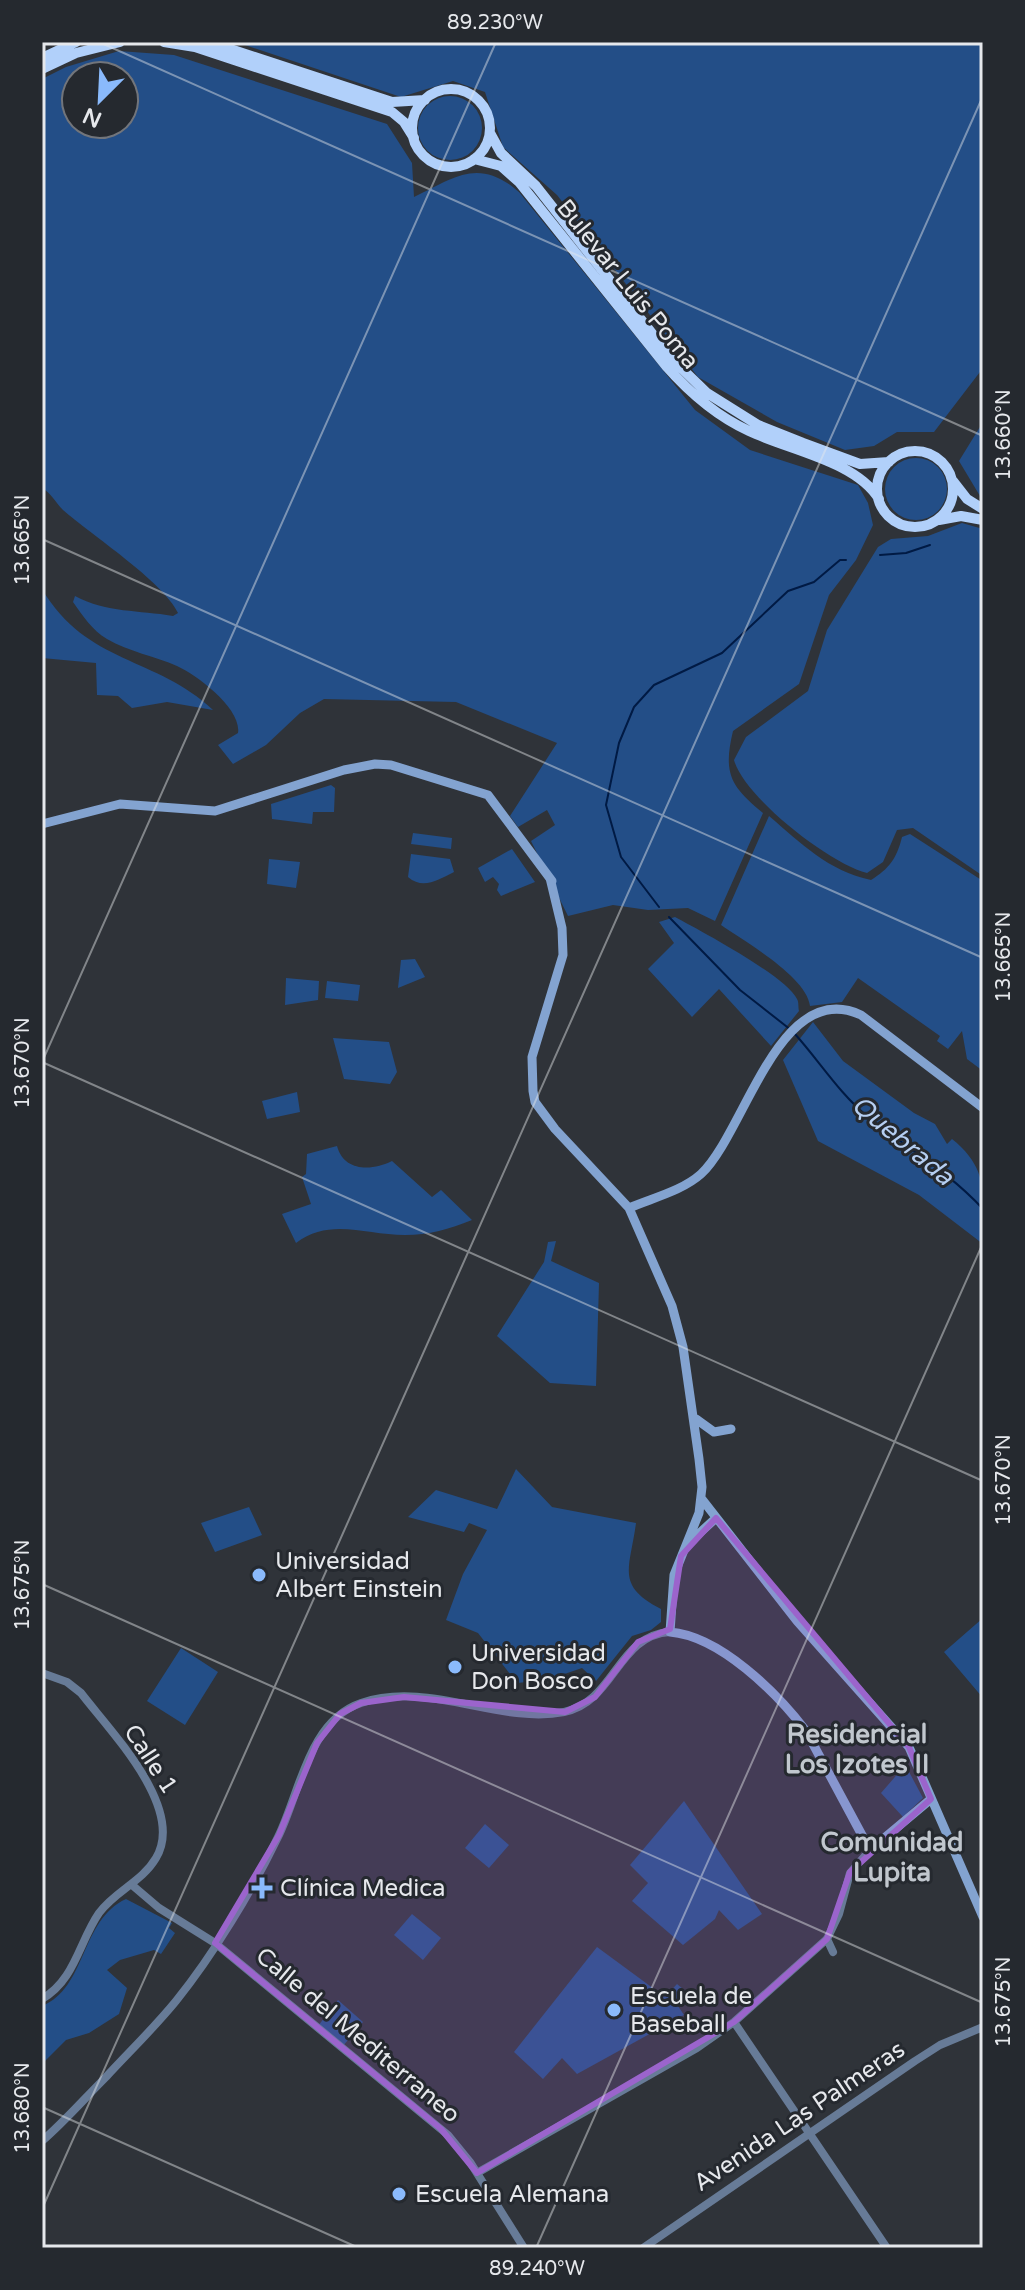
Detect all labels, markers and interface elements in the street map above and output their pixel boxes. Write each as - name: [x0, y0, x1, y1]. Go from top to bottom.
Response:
- text: 89.230°W: [447, 11, 543, 35]
- north arrow: [60, 60, 140, 140]
- text: N: [79, 102, 106, 133]
- street label: Bulevar Luis Poma: [550, 194, 705, 375]
- text: 13.660°N: [992, 389, 1016, 481]
- text: 13.665°N: [11, 494, 35, 586]
- text: 13.665°N: [992, 911, 1016, 1003]
- text: 13.670°N: [11, 1017, 35, 1109]
- water label: Quebrada: [845, 1089, 961, 1193]
- text: 13.670°N: [992, 1434, 1016, 1526]
- text: 13.675°N: [11, 1539, 35, 1631]
- place label: Universidad Albert Einstein: [275, 1547, 443, 1604]
- marker: Universidad Albert Einstein: [250, 1566, 268, 1584]
- place label: Universidad Don Bosco: [471, 1639, 606, 1696]
- marker: Universidad Don Bosco: [446, 1658, 464, 1676]
- street label: Calle 1: [117, 1719, 184, 1799]
- district label: Residencial Los Izotes II: [785, 1719, 929, 1780]
- district label: Comunidad Lupita: [821, 1827, 963, 1888]
- place label: Clínica Medica: [280, 1874, 446, 1903]
- marker: Clínica Medica: [251, 1877, 273, 1899]
- street label: Calle del Mediterraneo: [250, 1941, 466, 2129]
- text: 13.675°N: [992, 1956, 1016, 2048]
- place label: Escuela de Baseball: [630, 1982, 752, 2039]
- marker: Escuela de Baseball: [605, 2001, 623, 2019]
- street label: Avenida Las Palmeras: [688, 2035, 910, 2198]
- text: 13.680°N: [11, 2062, 35, 2154]
- place label: Escuela Alemana: [415, 2180, 609, 2209]
- marker: Escuela Alemana: [390, 2185, 408, 2203]
- text: 89.240°W: [489, 2257, 585, 2281]

